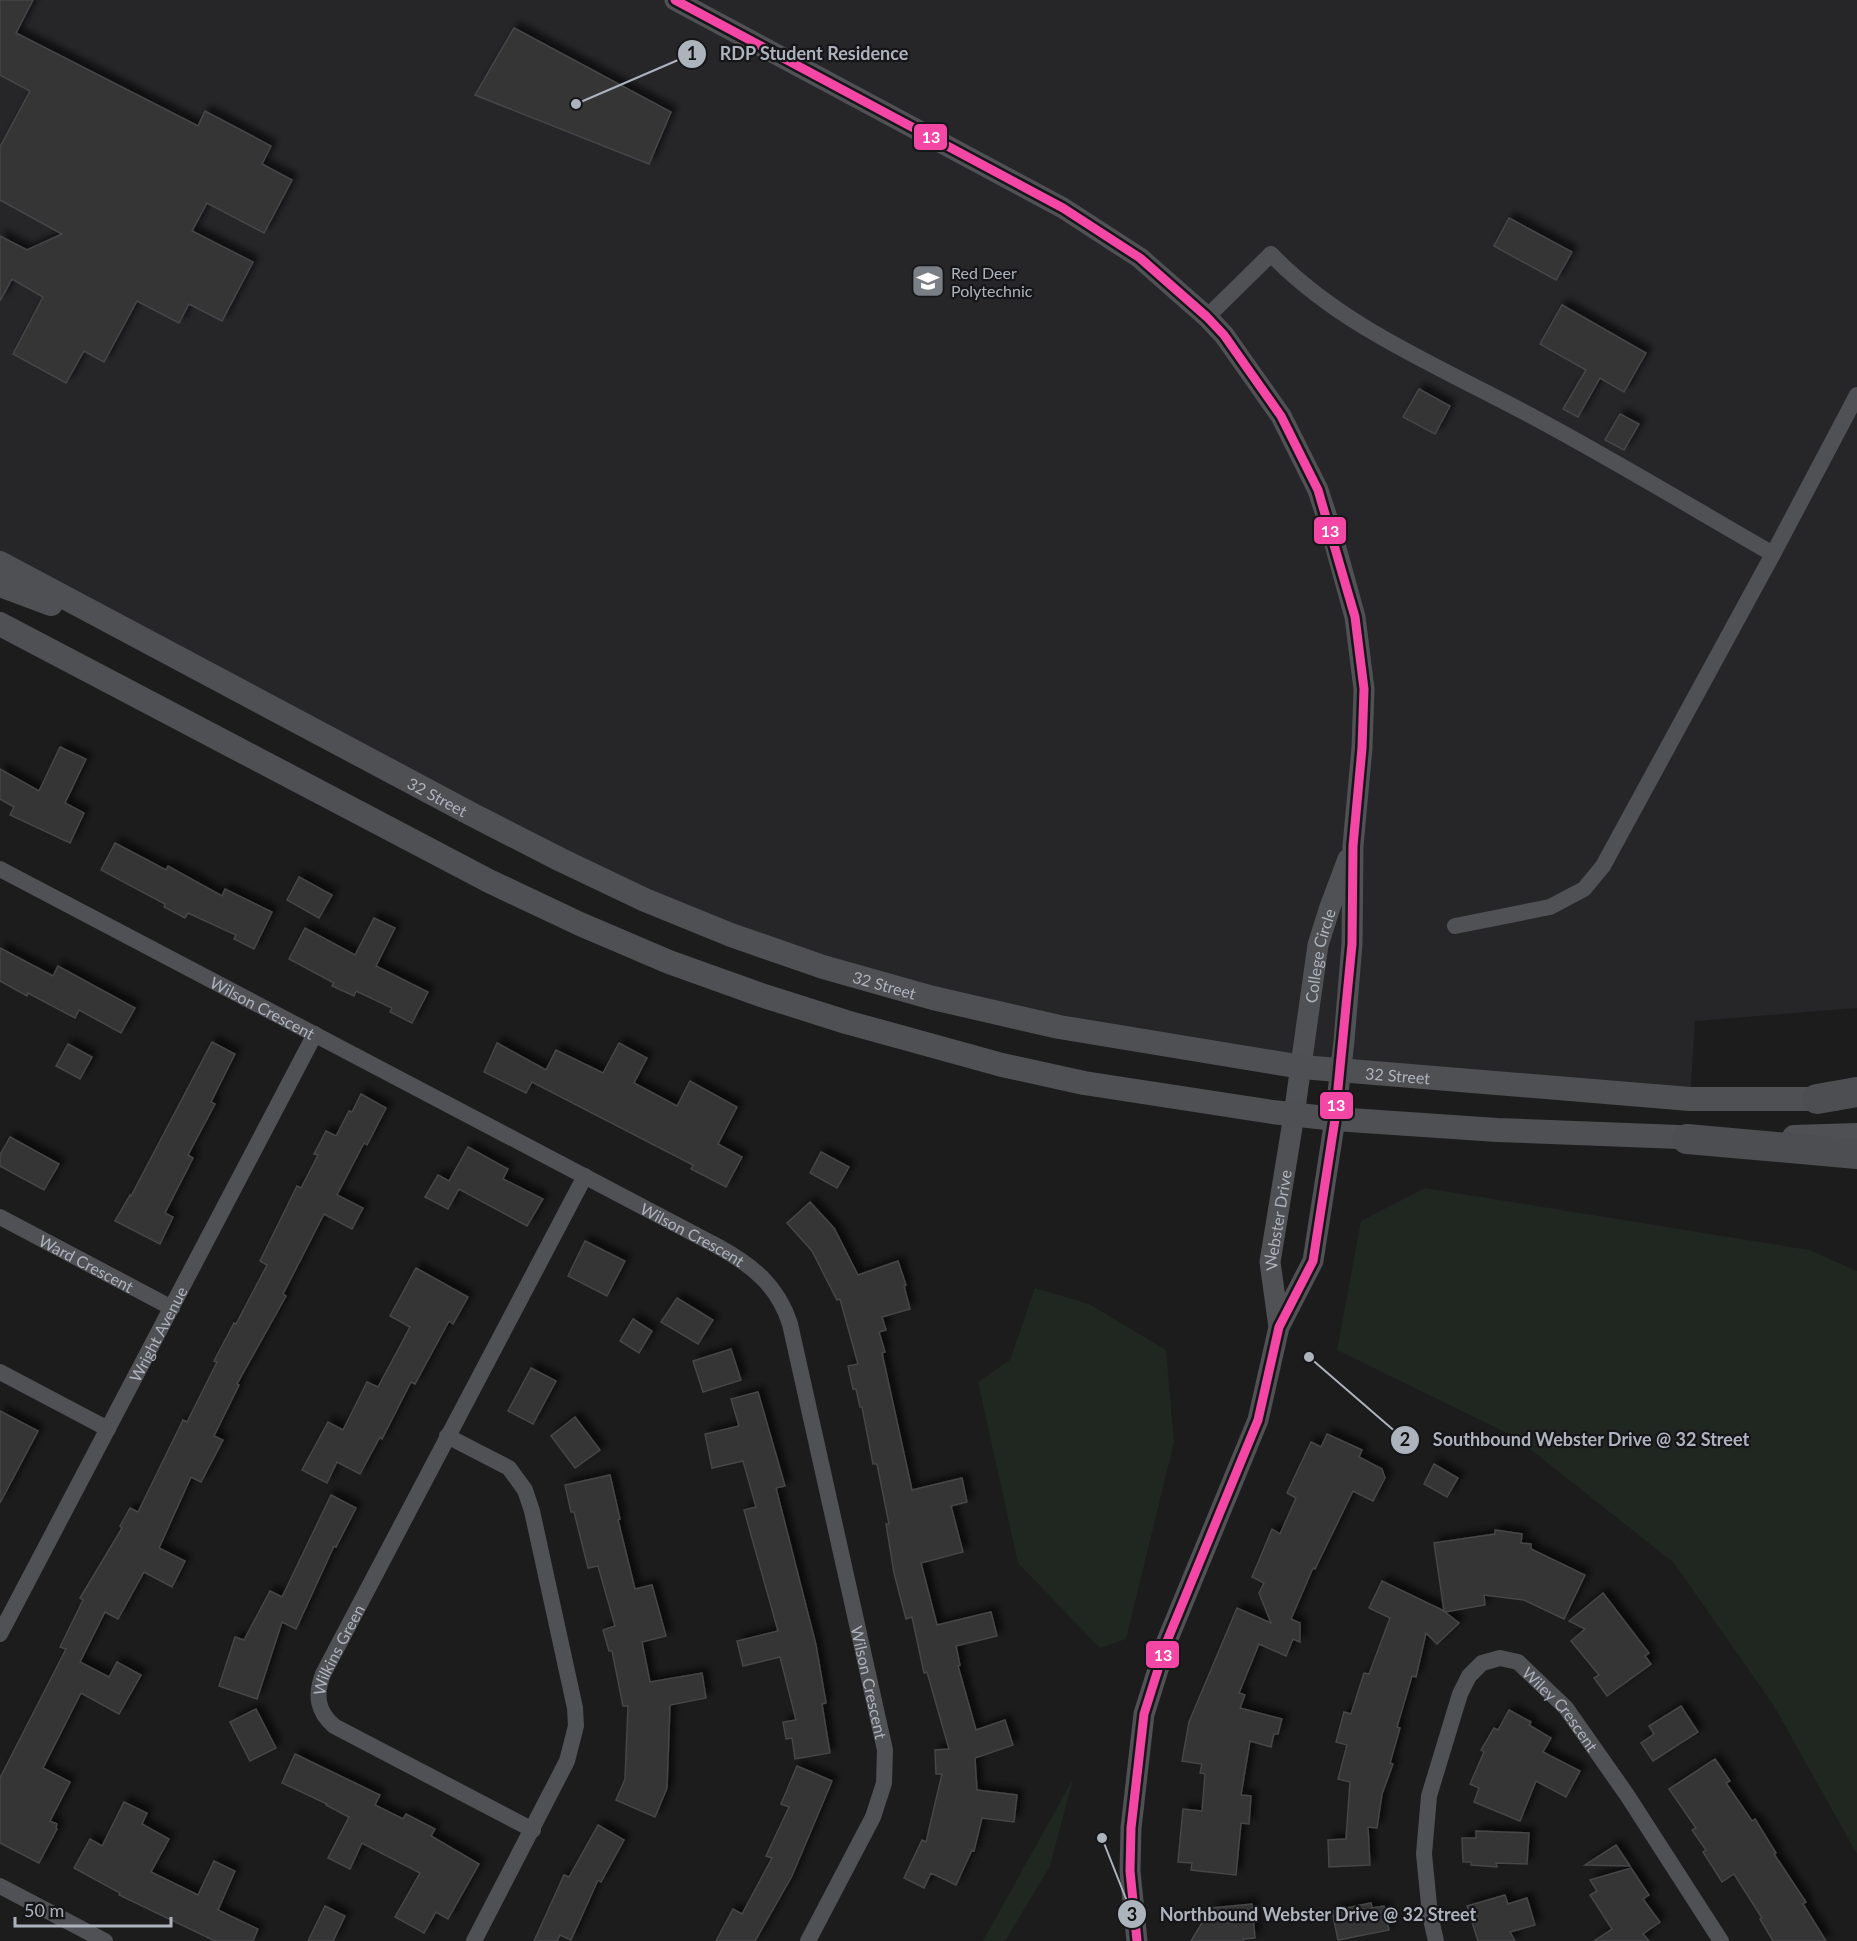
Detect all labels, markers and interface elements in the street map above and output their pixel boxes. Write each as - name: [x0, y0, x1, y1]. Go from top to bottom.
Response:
- callout: RDP Student Residence: [677, 36, 920, 72]
- text: 1: [687, 42, 697, 64]
- text: RDP Student Residence: [720, 42, 909, 64]
- line badge: 13: [913, 123, 948, 151]
- text: 13: [922, 127, 940, 146]
- school or university icon: Red Deer Polytechnic: [910, 263, 946, 299]
- place label: Red Deer Polytechnic: [951, 263, 1033, 300]
- line badge: 13: [1313, 516, 1347, 545]
- text: 13: [1321, 521, 1339, 540]
- street label: 32 Street: [405, 773, 471, 820]
- street label: College Circle: [1300, 906, 1338, 1004]
- street label: 32 Street: [851, 966, 919, 1002]
- street label: Wilson Crescent: [207, 972, 319, 1043]
- street label: 32 Street: [1365, 1063, 1431, 1087]
- line badge: 13: [1319, 1091, 1354, 1120]
- text: 13: [1327, 1095, 1345, 1114]
- street label: Webster Drive: [1259, 1168, 1294, 1272]
- street label: Wilson Crescent: [638, 1198, 749, 1270]
- street label: Ward Crescent: [36, 1230, 137, 1296]
- street label: Wright Avenue: [125, 1283, 190, 1385]
- callout: Southbound Webster Drive @ 32 Street: [1390, 1422, 1761, 1458]
- text: 2: [1400, 1428, 1410, 1450]
- text: Southbound Webster Drive @ 32 Street: [1433, 1428, 1749, 1450]
- street label: Wilkins Green: [308, 1601, 368, 1697]
- street label: Wilson Crescent: [848, 1624, 892, 1741]
- line badge: 13: [1145, 1640, 1180, 1669]
- text: 13: [1154, 1645, 1172, 1664]
- street label: Wiley Crescent: [1519, 1662, 1603, 1755]
- scale bar: [15, 1890, 171, 1928]
- callout: Northbound Webster Drive @ 32 Street: [1117, 1896, 1488, 1932]
- text: 50 m: [24, 1899, 64, 1921]
- text: 3: [1127, 1903, 1137, 1925]
- text: Northbound Webster Drive @ 32 Street: [1160, 1903, 1477, 1925]

